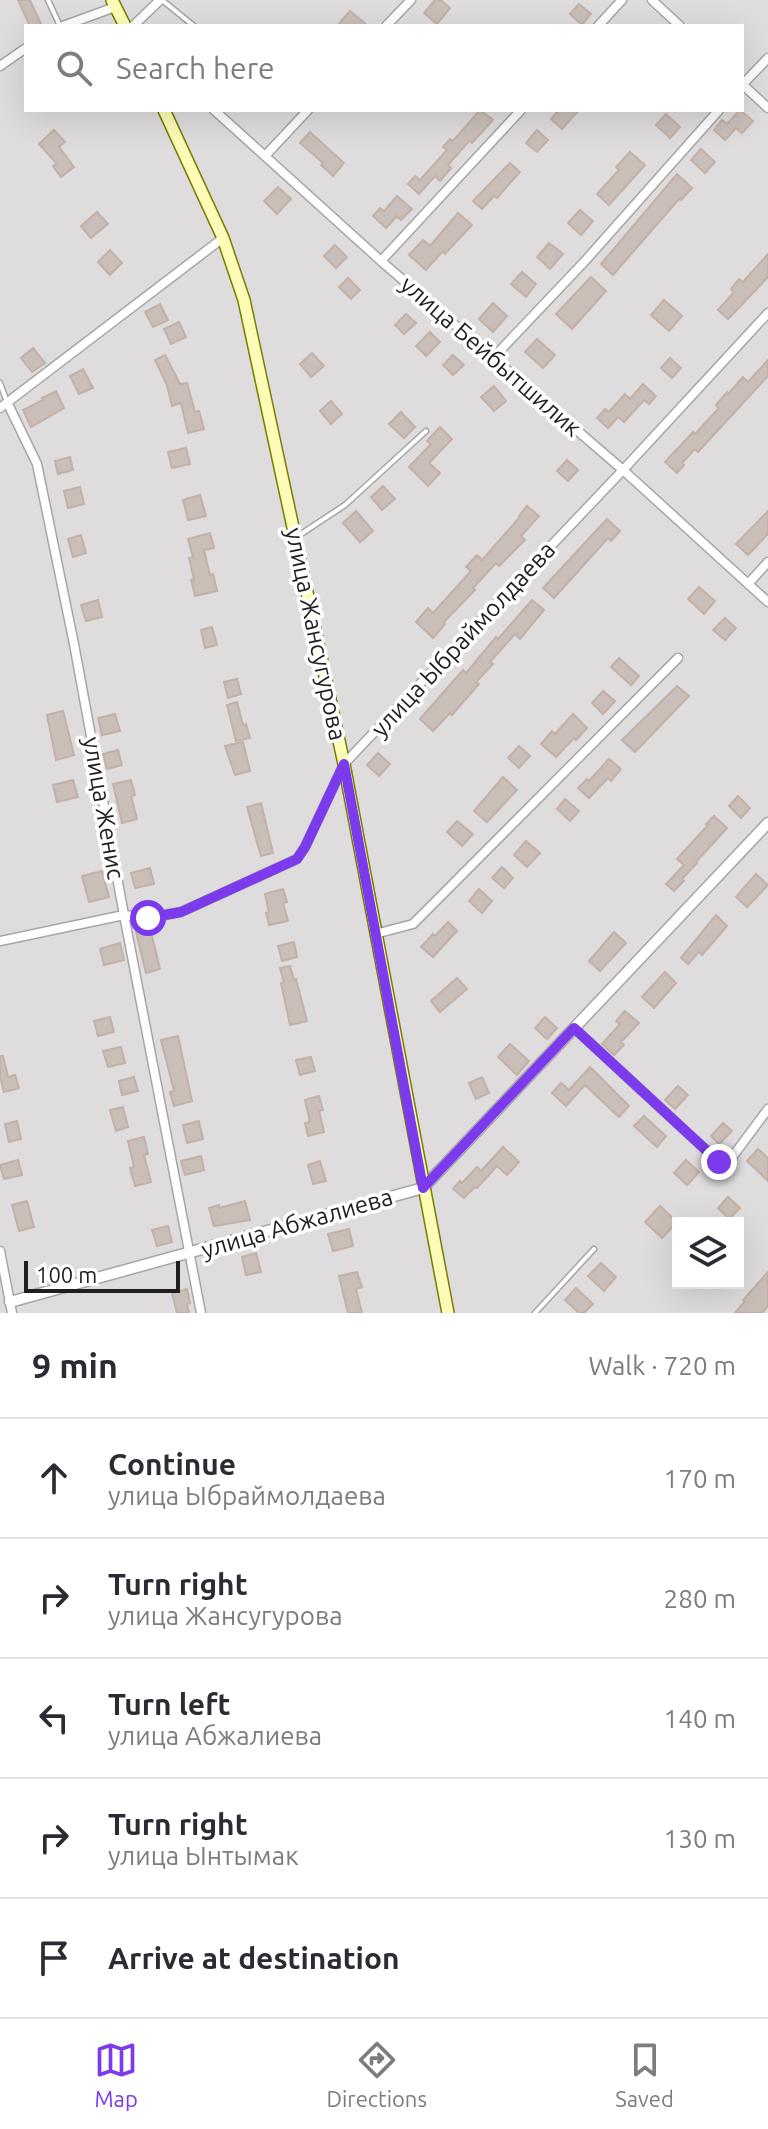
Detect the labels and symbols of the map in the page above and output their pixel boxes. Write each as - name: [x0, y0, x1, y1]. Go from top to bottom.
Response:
- street label: улица Бейбытшилик: [395, 270, 587, 442]
- street label: улица Жансугурова: [280, 525, 352, 743]
- street label: улица Ыбраймолдаева: [366, 536, 560, 742]
- street label: улица Женис: [78, 735, 130, 881]
- route start: [130, 900, 166, 936]
- route end: [701, 1144, 737, 1180]
- street label: улица Абжалиева: [198, 1183, 396, 1263]
- scale bar: [24, 1257, 180, 1293]

